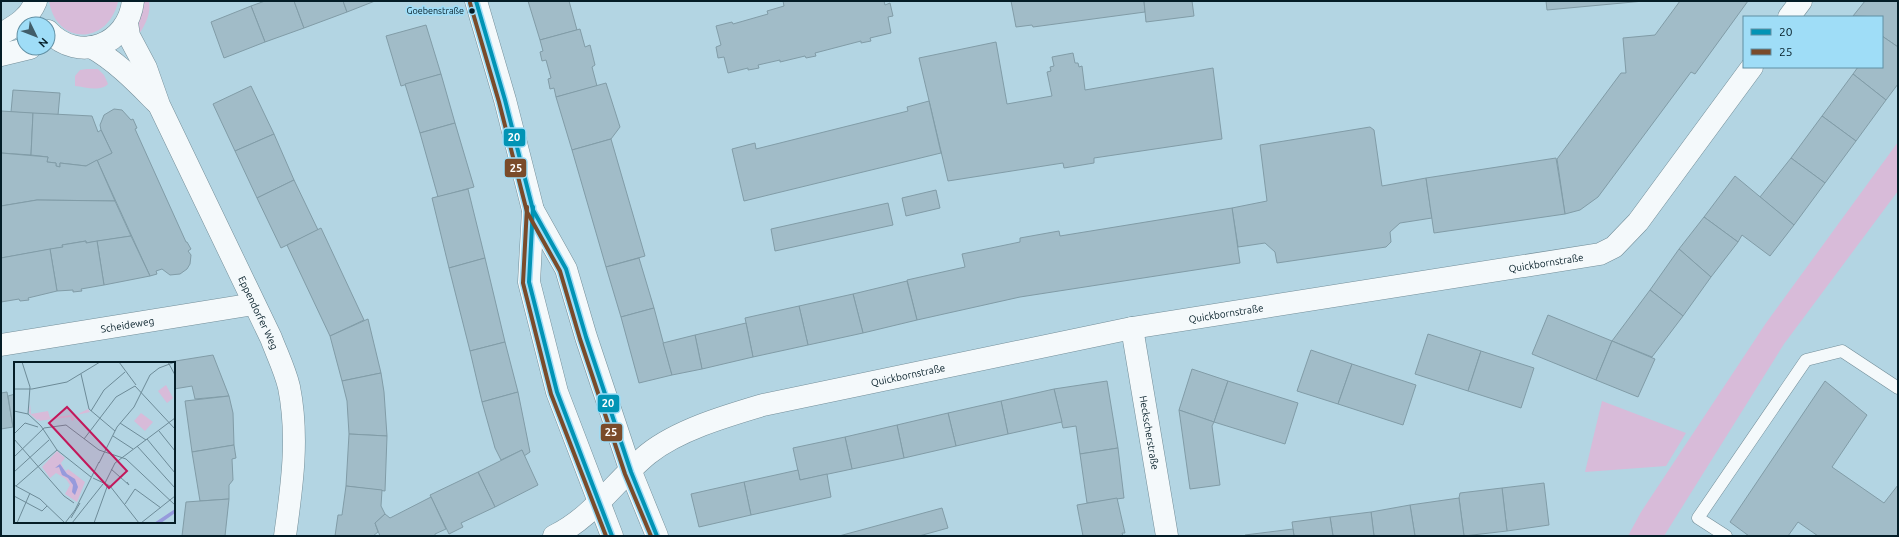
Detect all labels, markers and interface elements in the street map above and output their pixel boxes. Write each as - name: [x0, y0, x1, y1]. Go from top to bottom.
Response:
- place label: Goebenstraße: [407, 6, 464, 16]
- marker: Goebenstraße: [467, 6, 477, 16]
- north arrow: [16, 16, 56, 56]
- legend: [1743, 16, 1883, 68]
- text: 20: [1779, 25, 1793, 38]
- text: N: [36, 36, 51, 50]
- text: 25: [1779, 45, 1793, 58]
- line badge: 20: [503, 128, 526, 147]
- text: 20: [508, 131, 520, 143]
- line badge: 25: [504, 158, 527, 178]
- text: 25: [510, 162, 522, 174]
- street label: Quickbornstraße: [1508, 251, 1584, 274]
- street label: Eppendorfer Weg: [237, 274, 280, 351]
- street label: Quickbornstraße: [1188, 302, 1264, 324]
- street label: Scheideweg: [100, 315, 155, 334]
- inset map: [14, 362, 175, 523]
- street label: Quickbornstraße: [870, 362, 946, 388]
- line badge: 20: [597, 394, 620, 413]
- street label: Heckscherstraße: [1138, 395, 1161, 470]
- text: 20: [602, 397, 614, 409]
- line badge: 25: [600, 423, 623, 442]
- text: 25: [605, 426, 617, 438]

